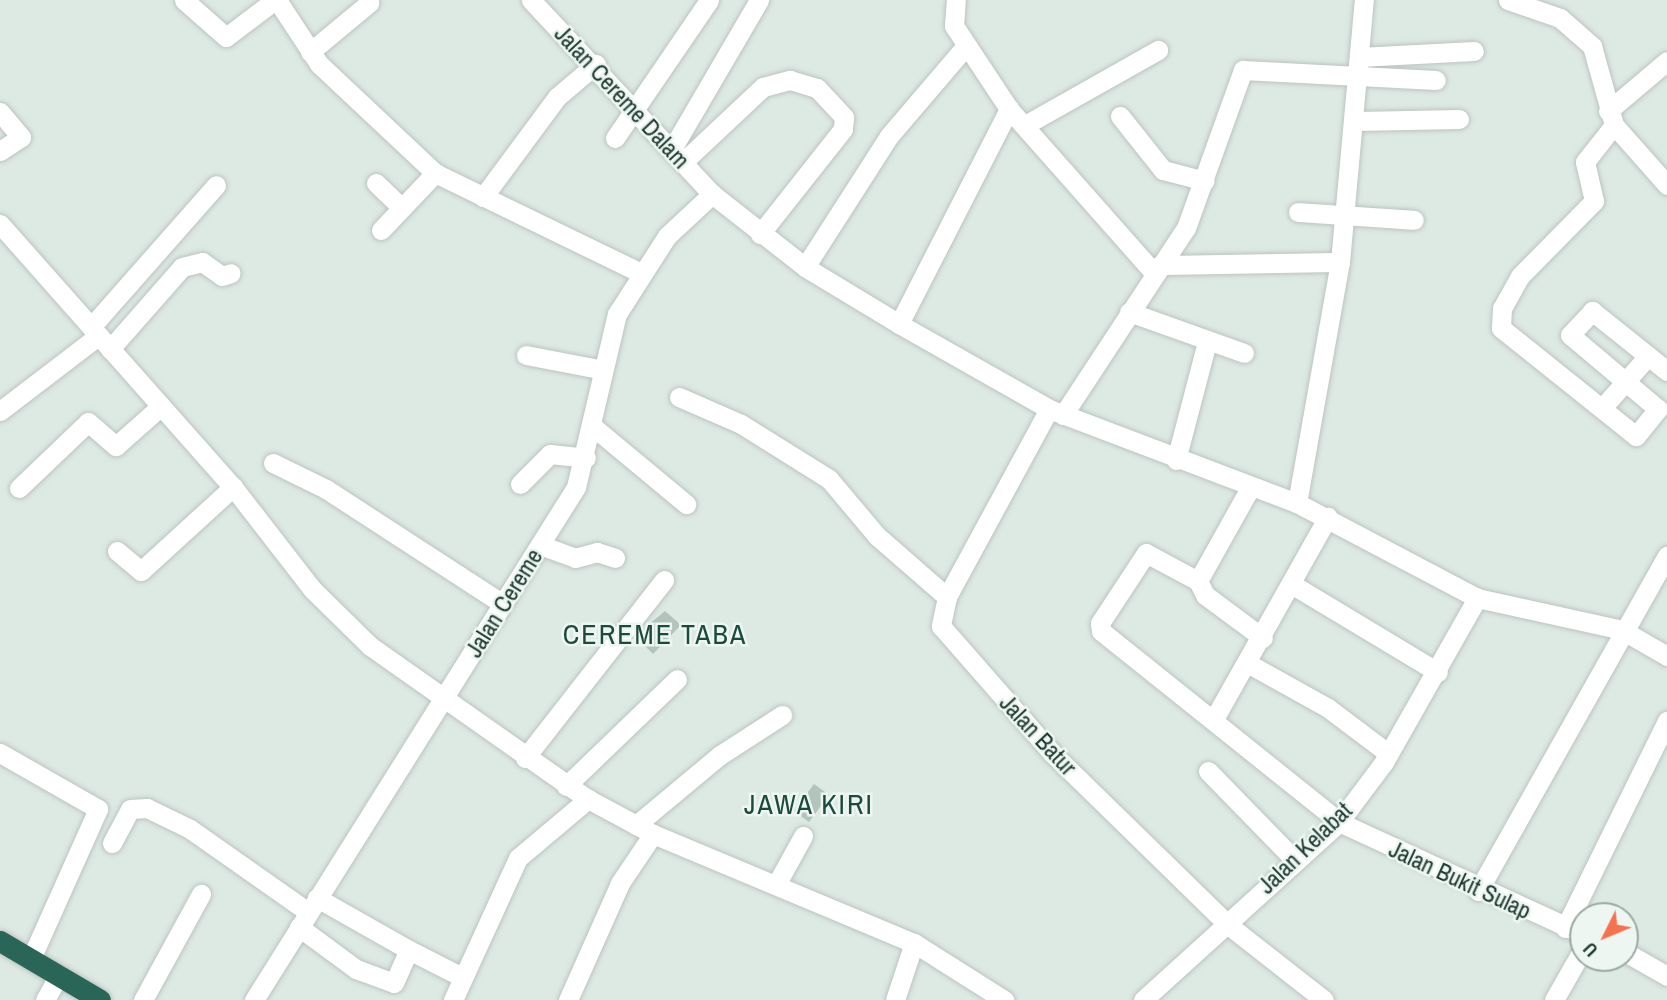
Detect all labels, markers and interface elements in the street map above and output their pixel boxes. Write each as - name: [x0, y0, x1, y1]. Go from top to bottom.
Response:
- street label: Jalan Cereme Dalam: [548, 20, 696, 174]
- street label: Jalan Cereme: [459, 543, 549, 663]
- district label: CEREME TABA: [564, 617, 746, 651]
- street label: Jalan Batur: [994, 689, 1082, 781]
- district label: JAWA KIRI: [745, 787, 873, 821]
- street label: Jalan Kelabat: [1252, 796, 1358, 900]
- street label: Jalan Bukit Sulap: [1385, 835, 1535, 925]
- north arrow: [1569, 902, 1639, 972]
- text: U: [1577, 937, 1603, 963]

